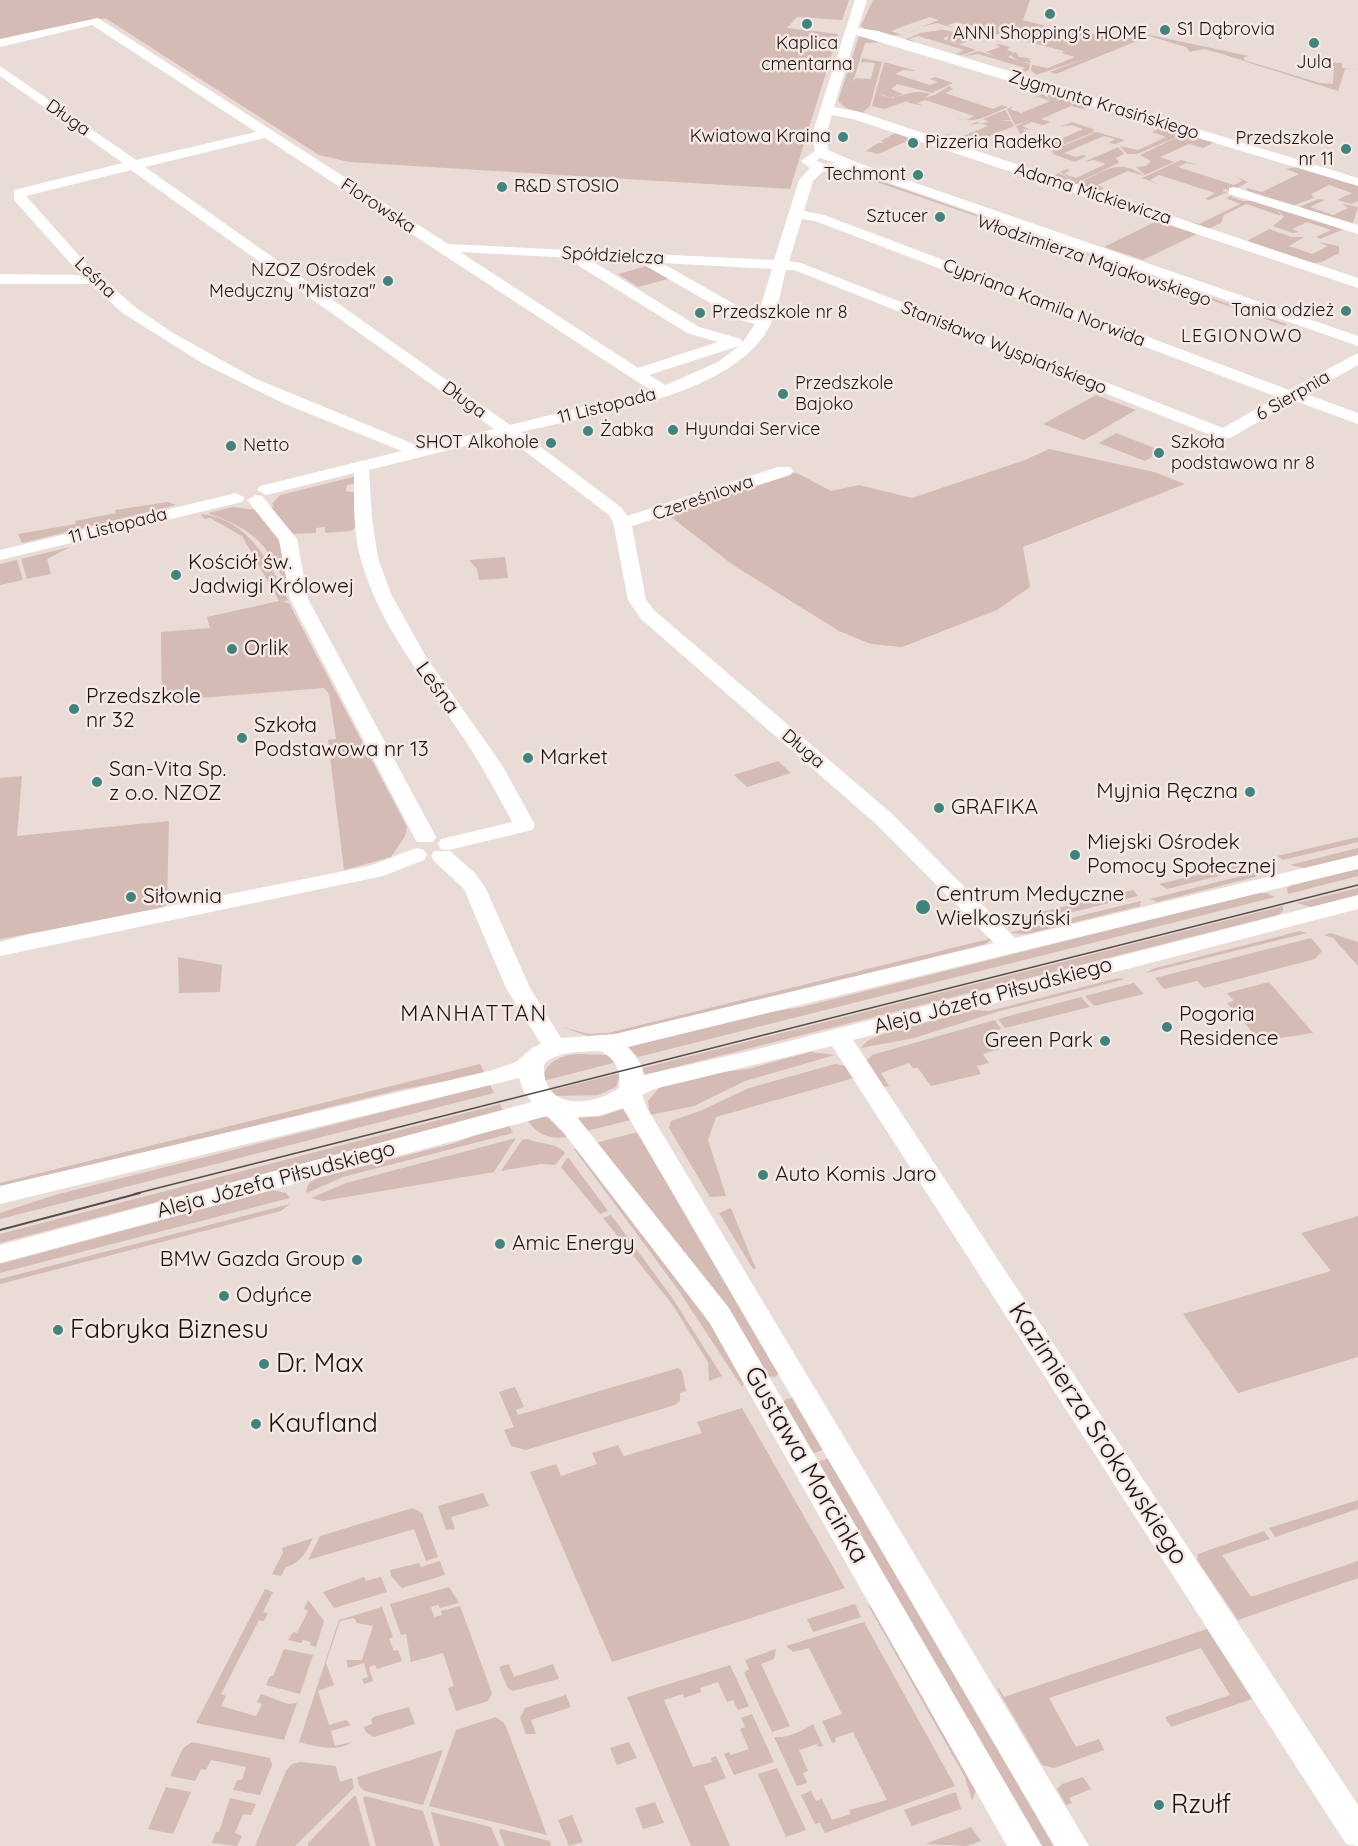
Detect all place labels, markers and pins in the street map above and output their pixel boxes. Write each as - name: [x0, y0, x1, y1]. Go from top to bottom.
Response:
- marker: ANNI Shopping's HOME: [1043, 7, 1057, 21]
- marker: Kaplica cmentarna: [800, 17, 814, 31]
- place label: S1 Dąbrovia: [1177, 19, 1275, 41]
- place label: ANNI Shopping's HOME: [953, 23, 1147, 45]
- marker: S1 Dąbrovia: [1158, 23, 1172, 37]
- place label: Kaplica cmentarna: [761, 33, 853, 76]
- marker: Jula: [1307, 36, 1321, 50]
- place label: Jula: [1296, 52, 1332, 74]
- place label: Kwiatowa Kraina: [690, 126, 831, 148]
- place label: Przedszkole nr 11: [1236, 128, 1334, 170]
- marker: Kwiatowa Kraina: [836, 130, 850, 144]
- place label: Pizzeria Radełko: [925, 132, 1062, 154]
- marker: Pizzeria Radełko: [906, 136, 920, 150]
- marker: Przedszkole nr 11: [1339, 142, 1353, 156]
- place label: Techmont: [824, 164, 906, 186]
- marker: Techmont: [911, 168, 925, 182]
- place label: R&D STOSIO: [514, 176, 619, 198]
- marker: R&D STOSIO: [495, 180, 509, 194]
- place label: Sztucer: [866, 206, 928, 228]
- marker: Sztucer: [933, 210, 947, 224]
- place label: NZOZ Ośrodek Medyczny "Mistaza": [209, 260, 376, 302]
- marker: NZOZ Ośrodek Medyczny "Mistaza": [381, 274, 395, 288]
- place label: Tania odzież: [1231, 300, 1334, 322]
- place label: Przedszkole nr 8: [712, 302, 847, 324]
- marker: Tania odzież: [1339, 304, 1353, 318]
- marker: Przedszkole nr 8: [693, 306, 707, 320]
- place label: Przedszkole Bajoko: [795, 373, 893, 416]
- marker: Przedszkole Bajoko: [776, 387, 790, 401]
- place label: Hyundai Service: [685, 419, 820, 441]
- place label: Żabka: [600, 420, 654, 442]
- marker: Hyundai Service: [666, 423, 680, 437]
- marker: Żabka: [581, 424, 595, 438]
- place label: SHOT Alkohole: [416, 432, 539, 454]
- place label: Szkoła podstawowa nr 8: [1171, 432, 1315, 474]
- place label: Netto: [243, 435, 289, 457]
- marker: SHOT Alkohole: [544, 436, 558, 450]
- marker: Netto: [224, 439, 238, 453]
- marker: Szkoła podstawowa nr 8: [1152, 446, 1166, 460]
- place label: Kościół św. Jadwigi Królowej: [188, 550, 354, 600]
- marker: Kościół św. Jadwigi Królowej: [169, 568, 183, 582]
- place label: Orlik: [244, 636, 289, 662]
- marker: Orlik: [225, 642, 239, 656]
- place label: Przedszkole nr 32: [86, 684, 201, 734]
- marker: Przedszkole nr 32: [67, 702, 81, 716]
- place label: Szkoła Podstawowa nr 13: [254, 713, 429, 763]
- marker: Szkoła Podstawowa nr 13: [235, 731, 249, 745]
- place label: Market: [540, 745, 608, 771]
- marker: Market: [521, 751, 535, 765]
- place label: San-Vita Sp. z o.o. NZOZ: [109, 757, 226, 807]
- marker: San-Vita Sp. z o.o. NZOZ: [90, 775, 104, 789]
- place label: Myjnia Ręczna: [1096, 779, 1238, 805]
- marker: Myjnia Ręczna: [1243, 785, 1257, 799]
- place label: GRAFIKA: [951, 795, 1038, 821]
- marker: GRAFIKA: [932, 801, 946, 815]
- place label: Miejski Ośrodek Pomocy Społecznej: [1087, 830, 1277, 880]
- marker: Miejski Ośrodek Pomocy Społecznej: [1068, 848, 1082, 862]
- place label: Centrum Medyczne Wielkoszyński: [936, 882, 1124, 932]
- place label: Siłownia: [143, 884, 222, 910]
- marker: Siłownia: [124, 890, 138, 904]
- marker: Centrum Medyczne Wielkoszyński: [914, 898, 932, 916]
- place label: Pogoria Residence: [1179, 1002, 1279, 1052]
- marker: Pogoria Residence: [1160, 1020, 1174, 1034]
- place label: Green Park: [985, 1028, 1093, 1054]
- marker: Green Park: [1098, 1034, 1112, 1048]
- place label: Auto Komis Jaro: [775, 1162, 936, 1188]
- marker: Auto Komis Jaro: [756, 1168, 770, 1182]
- place label: Amic Energy: [512, 1231, 635, 1257]
- marker: Amic Energy: [493, 1237, 507, 1251]
- place label: BMW Gazda Group: [160, 1247, 345, 1273]
- marker: BMW Gazda Group: [350, 1253, 364, 1267]
- place label: Odyńce: [236, 1283, 312, 1309]
- marker: Odyńce: [217, 1289, 231, 1303]
- place label: Fabryka Biznesu: [70, 1314, 269, 1346]
- marker: Fabryka Biznesu: [51, 1323, 65, 1337]
- place label: Dr. Max: [276, 1348, 364, 1380]
- marker: Dr. Max: [257, 1357, 271, 1371]
- place label: Kaufland: [268, 1408, 378, 1440]
- marker: Kaufland: [249, 1417, 263, 1431]
- place label: Rzułf: [1171, 1789, 1231, 1821]
- marker: Rzułf: [1152, 1798, 1166, 1812]

